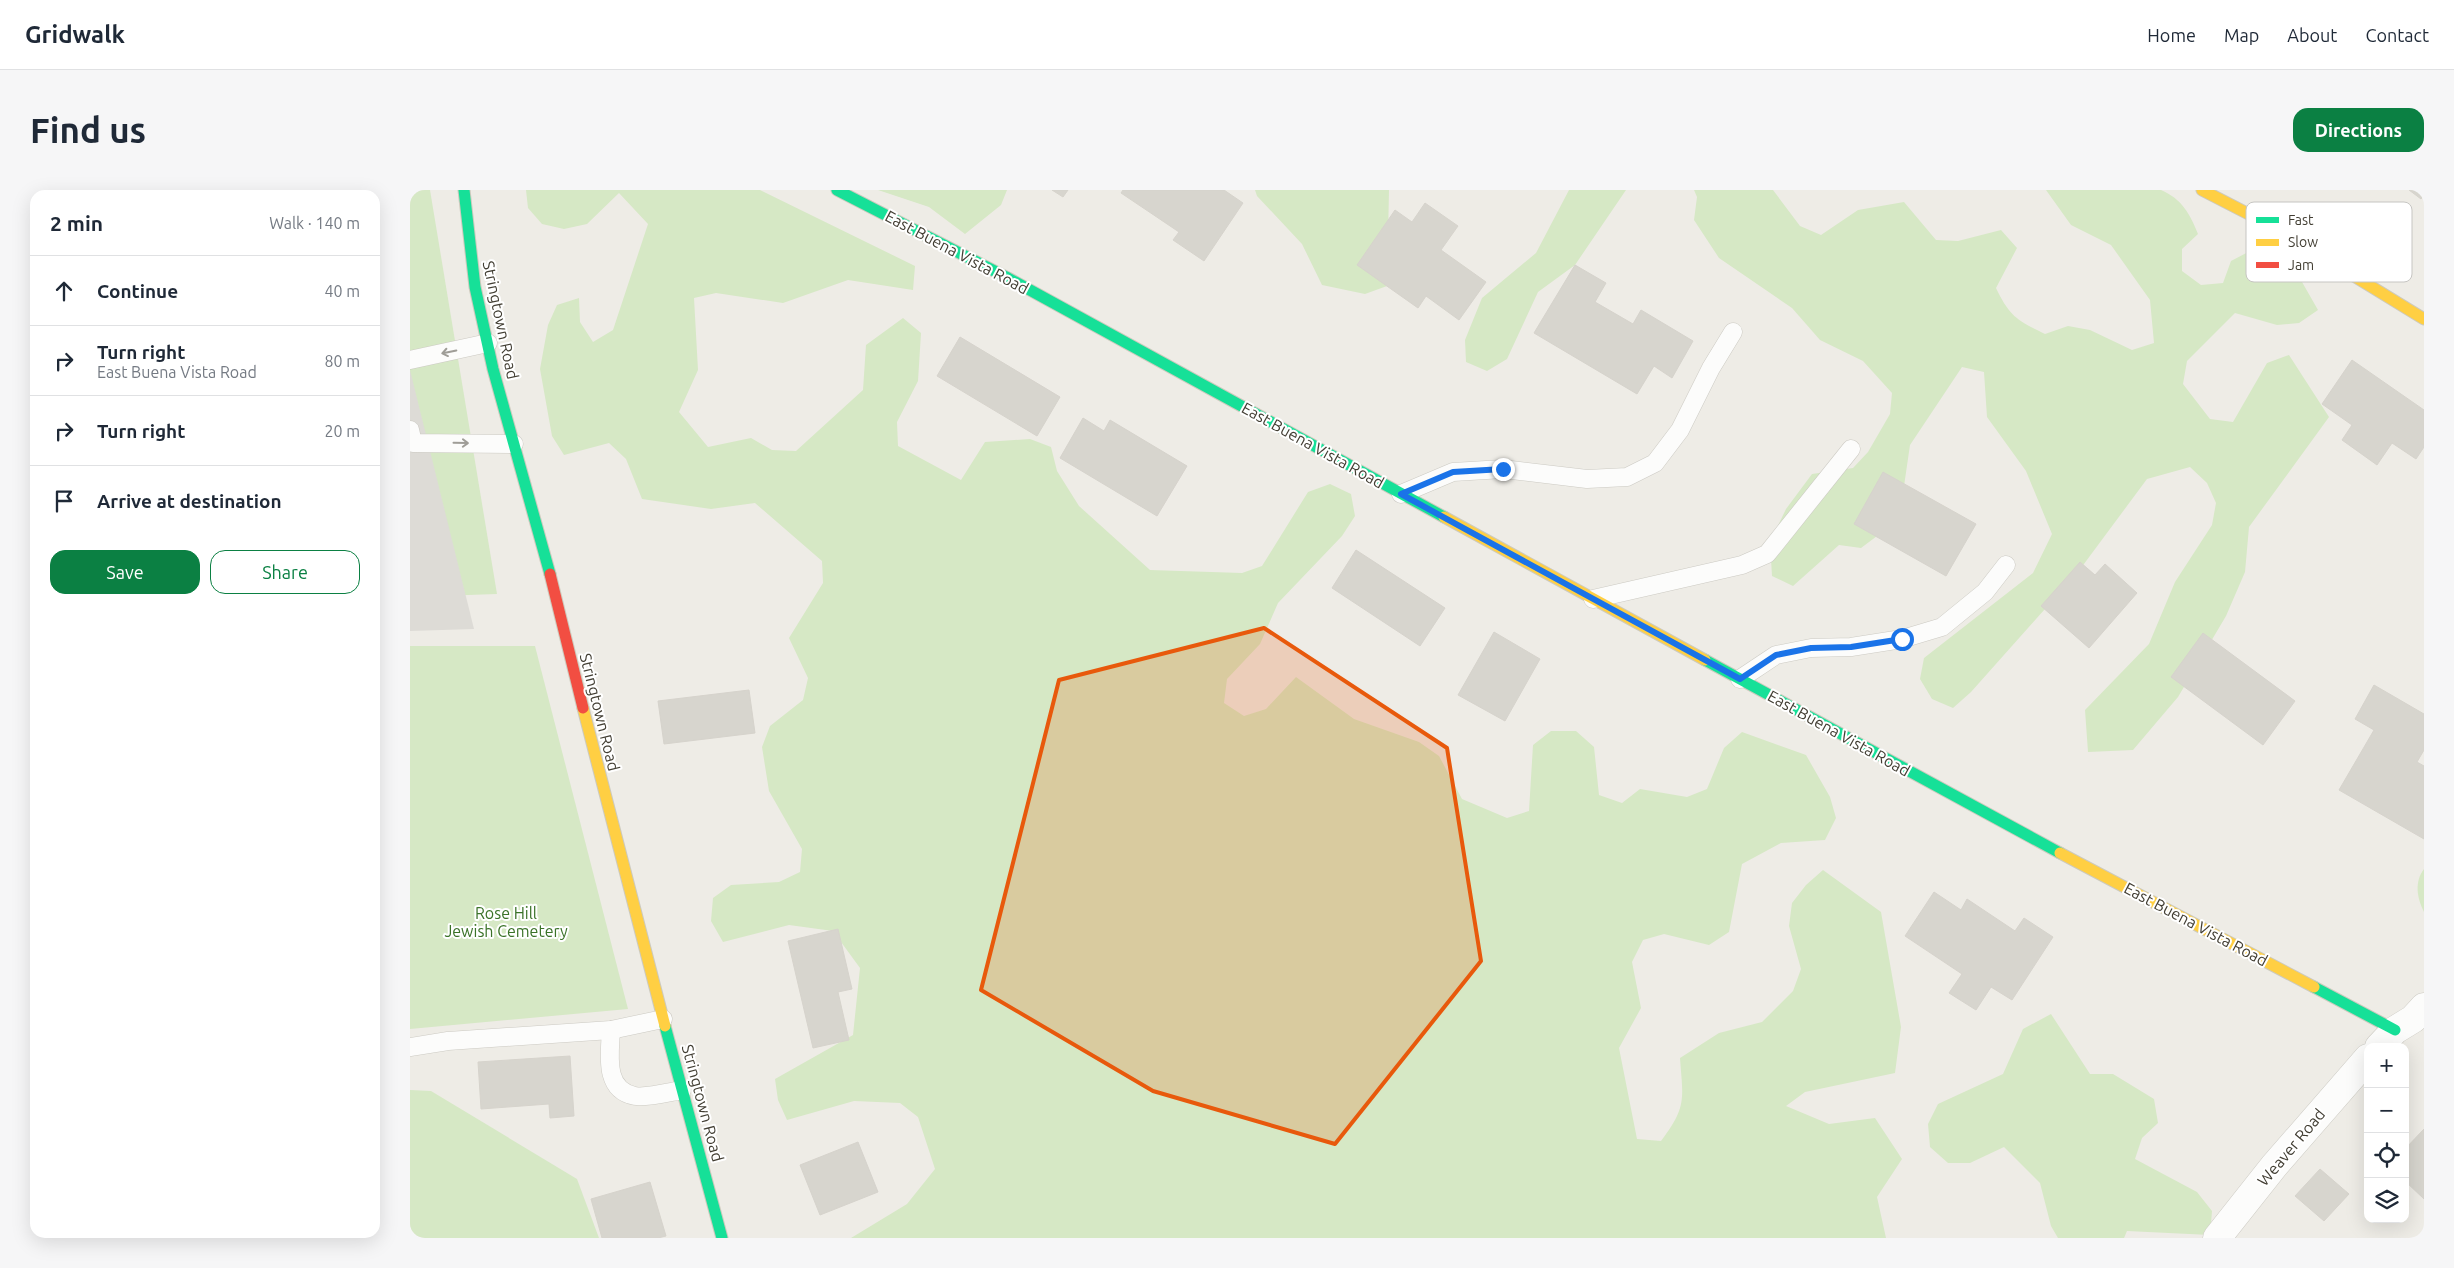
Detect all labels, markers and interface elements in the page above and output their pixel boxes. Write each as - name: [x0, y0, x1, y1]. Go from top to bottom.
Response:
- text: Gridwalk: [25, 21, 125, 48]
- text: Home: [2147, 25, 2196, 45]
- text: Map: [2224, 25, 2259, 45]
- text: About: [2287, 25, 2337, 45]
- text: Contact: [2365, 25, 2429, 45]
- button: Directions: [2293, 108, 2424, 152]
- text: Find us: [30, 110, 146, 150]
- legend: [2246, 202, 2412, 282]
- street label: East Buena Vista Road: [882, 207, 1032, 297]
- text: 2 min: [50, 211, 103, 235]
- text: Fast: [2288, 212, 2314, 228]
- text: Walk · 140 m: [269, 214, 360, 232]
- text: Slow: [2288, 234, 2318, 250]
- text: Jam: [2288, 257, 2314, 273]
- street label: Stringtown Road: [480, 259, 522, 381]
- icon: ahead: [50, 277, 78, 305]
- text: Continue: [97, 280, 178, 302]
- text: 40 m: [324, 282, 360, 300]
- text: Turn right: [97, 341, 185, 363]
- icon: right: [50, 347, 78, 375]
- one-way arrow: [441, 347, 457, 357]
- text: 80 m: [324, 352, 360, 370]
- text: East Buena Vista Road: [97, 363, 257, 381]
- street label: East Buena Vista Road: [1239, 398, 1387, 492]
- icon: right: [50, 417, 78, 445]
- text: Turn right: [97, 420, 185, 442]
- text: 20 m: [324, 422, 360, 440]
- one-way arrow: [453, 439, 469, 448]
- route end: [1492, 458, 1515, 481]
- icon: arrive: [50, 487, 78, 515]
- text: Arrive at destination: [97, 490, 282, 512]
- button: Save: [50, 550, 200, 594]
- button: Share: [210, 550, 360, 594]
- route start: [1891, 628, 1914, 651]
- street label: Stringtown Road: [577, 651, 623, 773]
- street label: East Buena Vista Road: [1765, 686, 1913, 780]
- street label: East Buena Vista Road: [2121, 879, 2271, 969]
- park label: Rose Hill Jewish Cemetery: [444, 904, 568, 940]
- street label: Stringtown Road: [679, 1042, 727, 1164]
- map controls: [2364, 1043, 2409, 1223]
- button: +: [2364, 1043, 2409, 1088]
- button: −: [2364, 1088, 2409, 1133]
- street label: Weaver Road: [2254, 1105, 2328, 1189]
- button: locate: [2364, 1133, 2409, 1178]
- button: layers: [2364, 1178, 2409, 1223]

